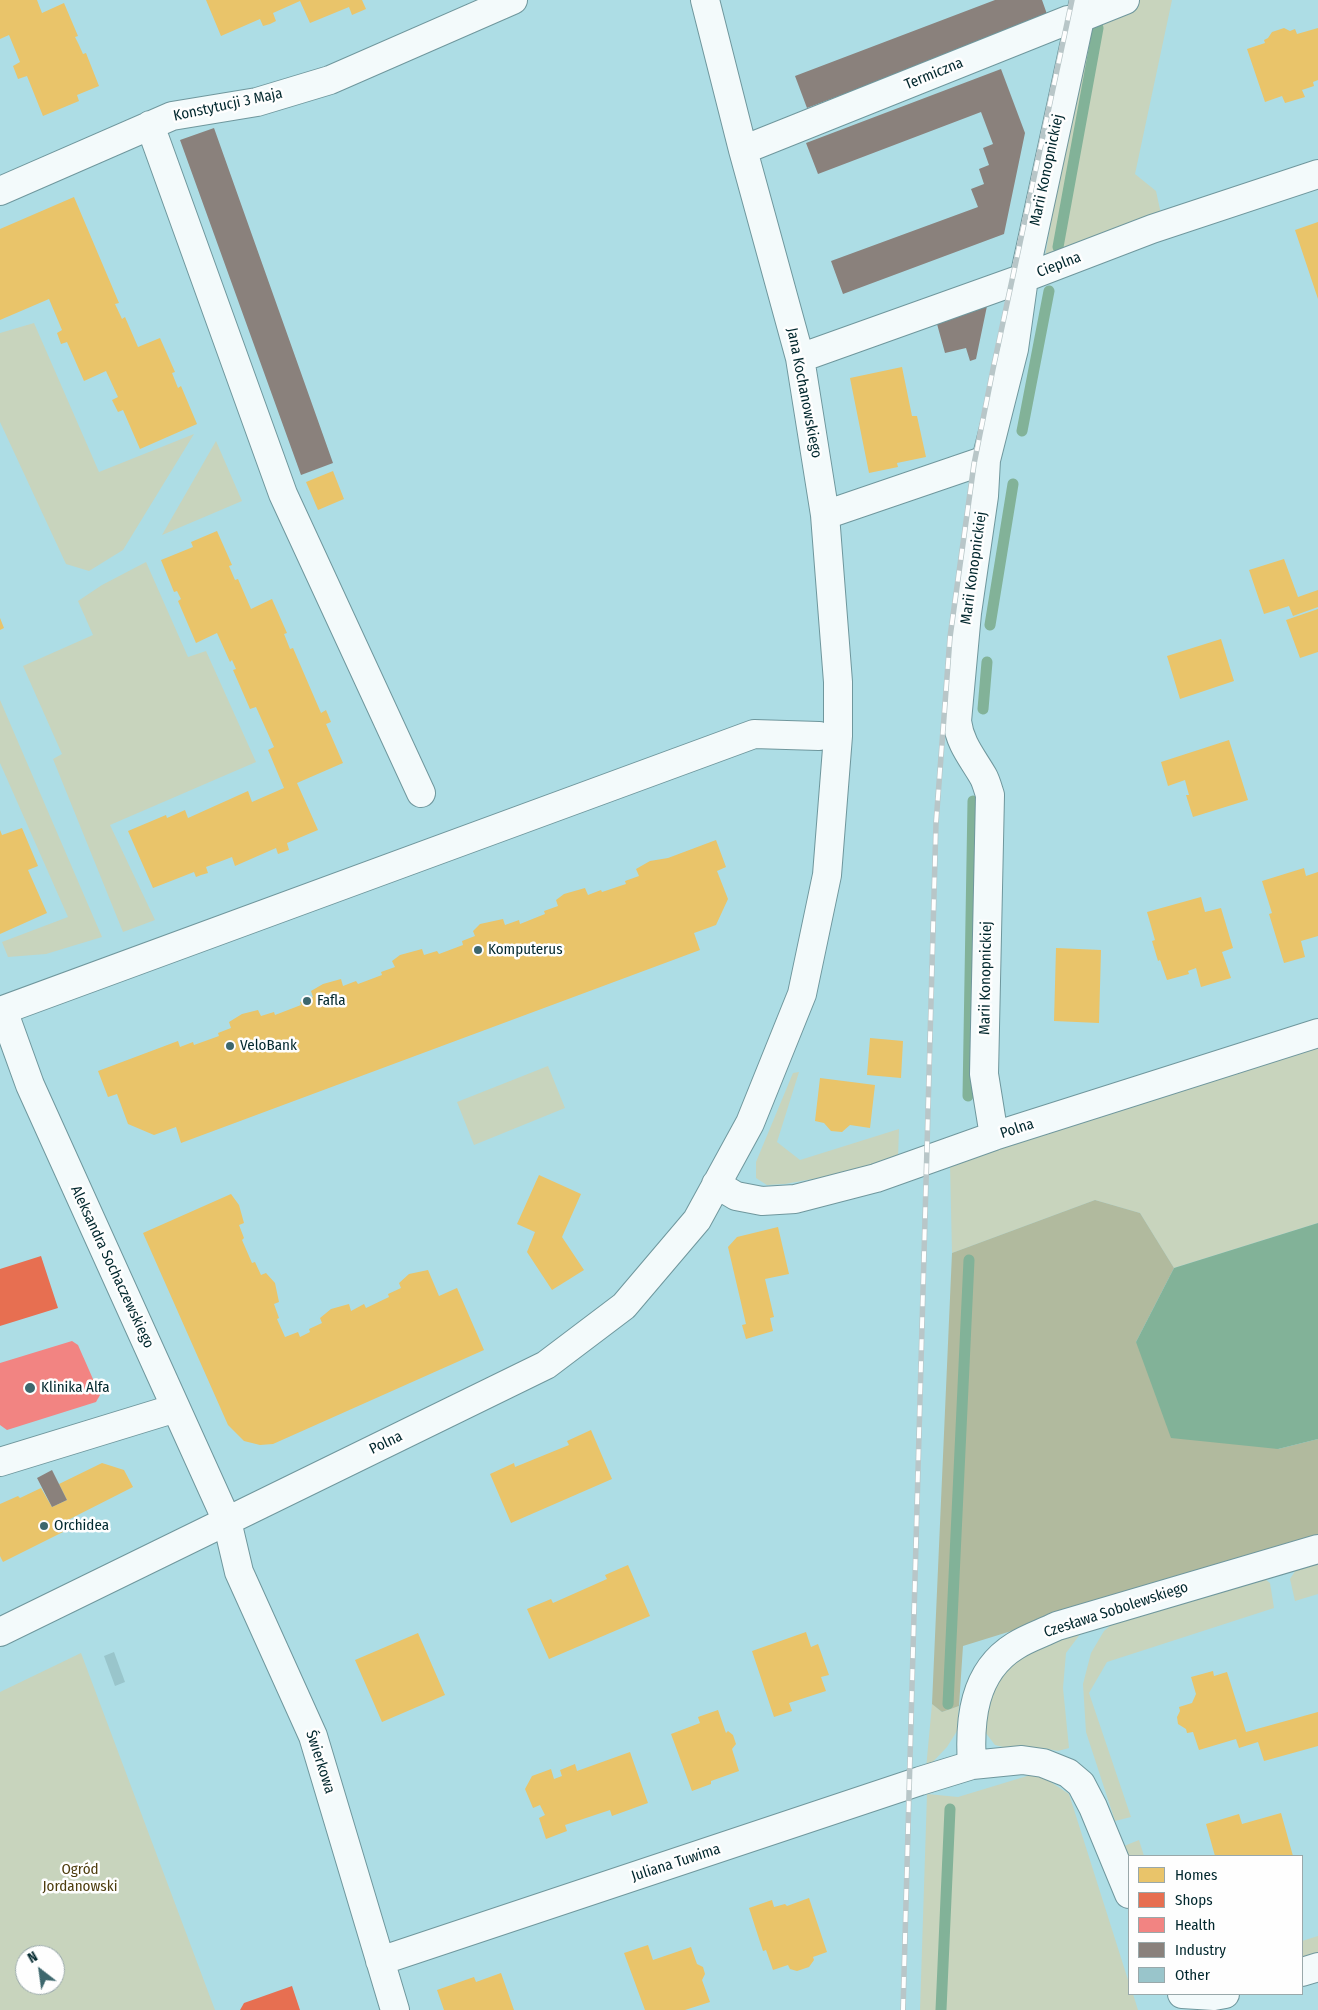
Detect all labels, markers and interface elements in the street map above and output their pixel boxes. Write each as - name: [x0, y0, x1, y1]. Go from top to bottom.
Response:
- street label: Termiczna: [902, 54, 966, 94]
- street label: Konstytucji 3 Maja: [172, 85, 284, 125]
- street label: Marii Konopnickiej: [1026, 112, 1068, 228]
- street label: Cieplna: [1034, 248, 1084, 282]
- street label: Jana Kochanowskiego: [783, 326, 825, 460]
- street label: Marii Konopnickiej: [957, 510, 991, 626]
- street label: Marii Konopnickiej: [976, 921, 996, 1035]
- place label: Komputerus: [488, 941, 563, 959]
- marker: Komputerus: [472, 944, 484, 956]
- place label: Fafla: [317, 992, 345, 1010]
- marker: Fafla: [301, 995, 313, 1007]
- place label: VeloBank: [240, 1037, 297, 1055]
- marker: VeloBank: [224, 1040, 236, 1052]
- street label: Polna: [998, 1115, 1036, 1143]
- street label: Aleksandra Sochaczewskiego: [66, 1183, 158, 1351]
- place label: Klinika Alfa: [41, 1379, 109, 1397]
- marker: Klinika Alfa: [23, 1381, 37, 1395]
- street label: Polna: [367, 1427, 405, 1459]
- place label: Orchidea: [54, 1517, 109, 1535]
- marker: Orchidea: [38, 1520, 50, 1532]
- street label: Czesława Sobolewskiego: [1042, 1578, 1190, 1642]
- street label: Świerkowa: [301, 1728, 339, 1796]
- street label: Juliana Tuwima: [629, 1840, 723, 1886]
- legend: [1128, 1855, 1303, 1995]
- park label: Ogród Jordanowski: [43, 1861, 117, 1896]
- text: Homes: [1175, 1866, 1217, 1884]
- text: Shops: [1175, 1891, 1213, 1909]
- text: Health: [1175, 1916, 1215, 1934]
- text: Industry: [1175, 1941, 1226, 1959]
- north arrow: [15, 1945, 65, 1995]
- text: N: [25, 1948, 41, 1967]
- text: Other: [1175, 1966, 1210, 1984]

